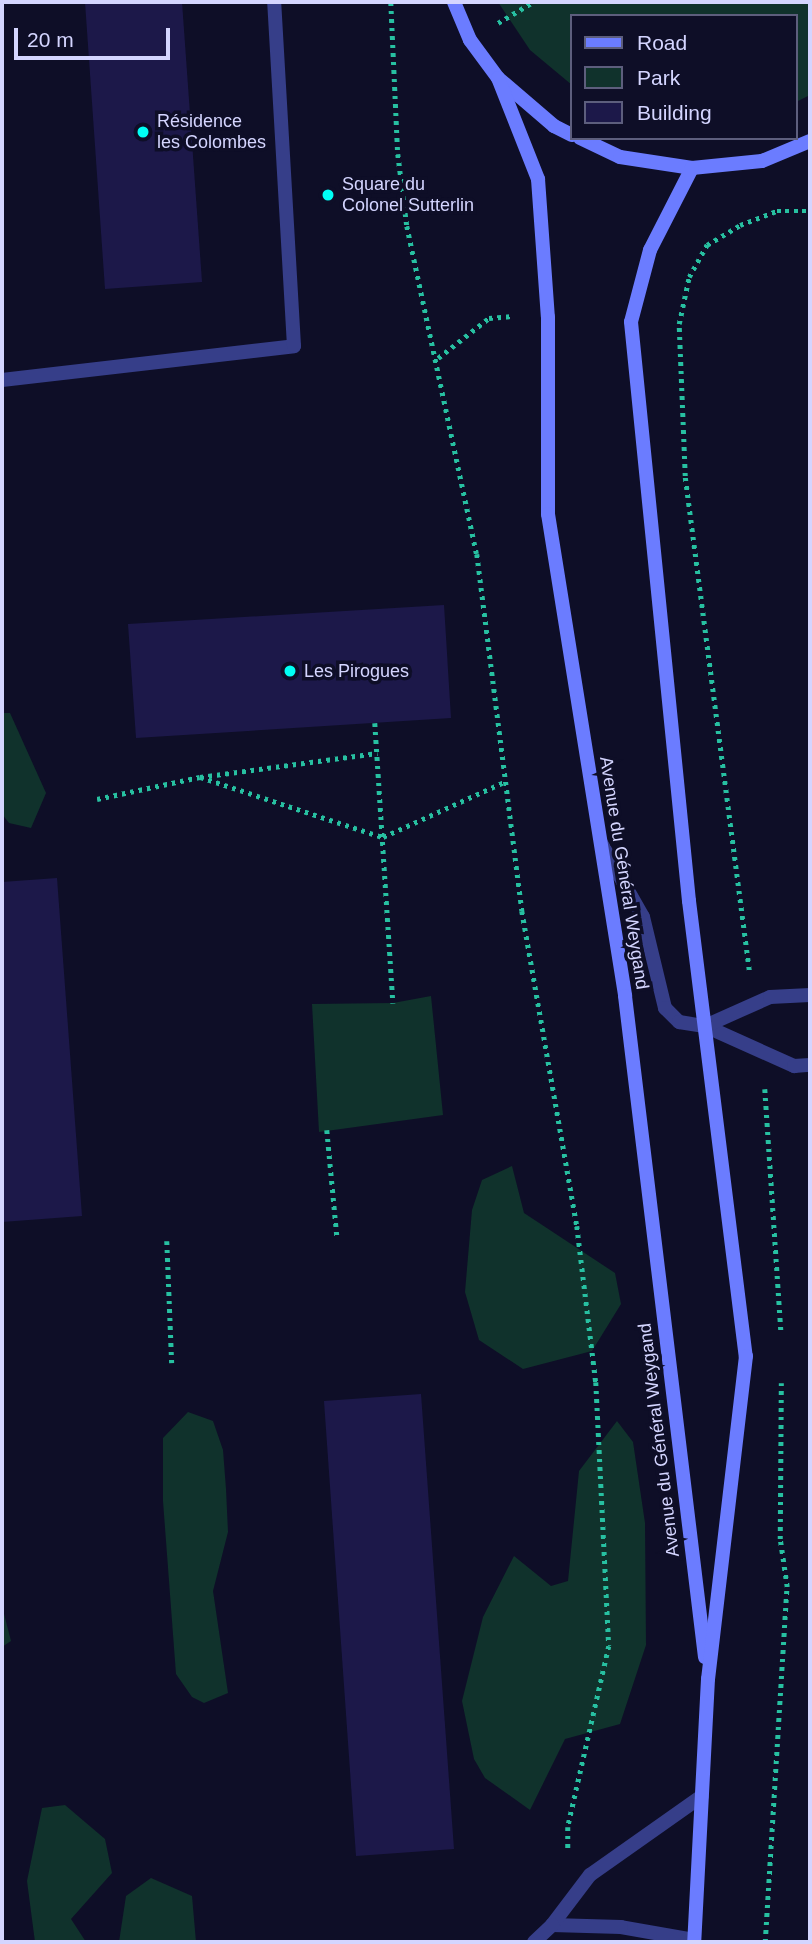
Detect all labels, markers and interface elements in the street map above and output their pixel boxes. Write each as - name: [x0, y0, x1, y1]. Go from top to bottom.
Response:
- scale bar: [18, 14, 173, 58]
- legend: [570, 14, 798, 140]
- text: 20 m: [27, 28, 74, 51]
- text: Road: [637, 31, 687, 54]
- text: Park: [637, 66, 680, 89]
- text: Building: [637, 101, 712, 124]
- place label: Résidence les Colombes: [157, 111, 266, 154]
- marker: Résidence les Colombes: [135, 124, 151, 140]
- place label: Square du Colonel Sutterlin: [342, 174, 474, 216]
- marker: Square du Colonel Sutterlin: [320, 187, 336, 203]
- place label: Les Pirogues: [304, 660, 409, 682]
- marker: Les Pirogues: [282, 663, 298, 679]
- street label: Avenue du Général Weygand: [595, 755, 653, 991]
- street label: Avenue du Général Weygand: [634, 1322, 684, 1558]

